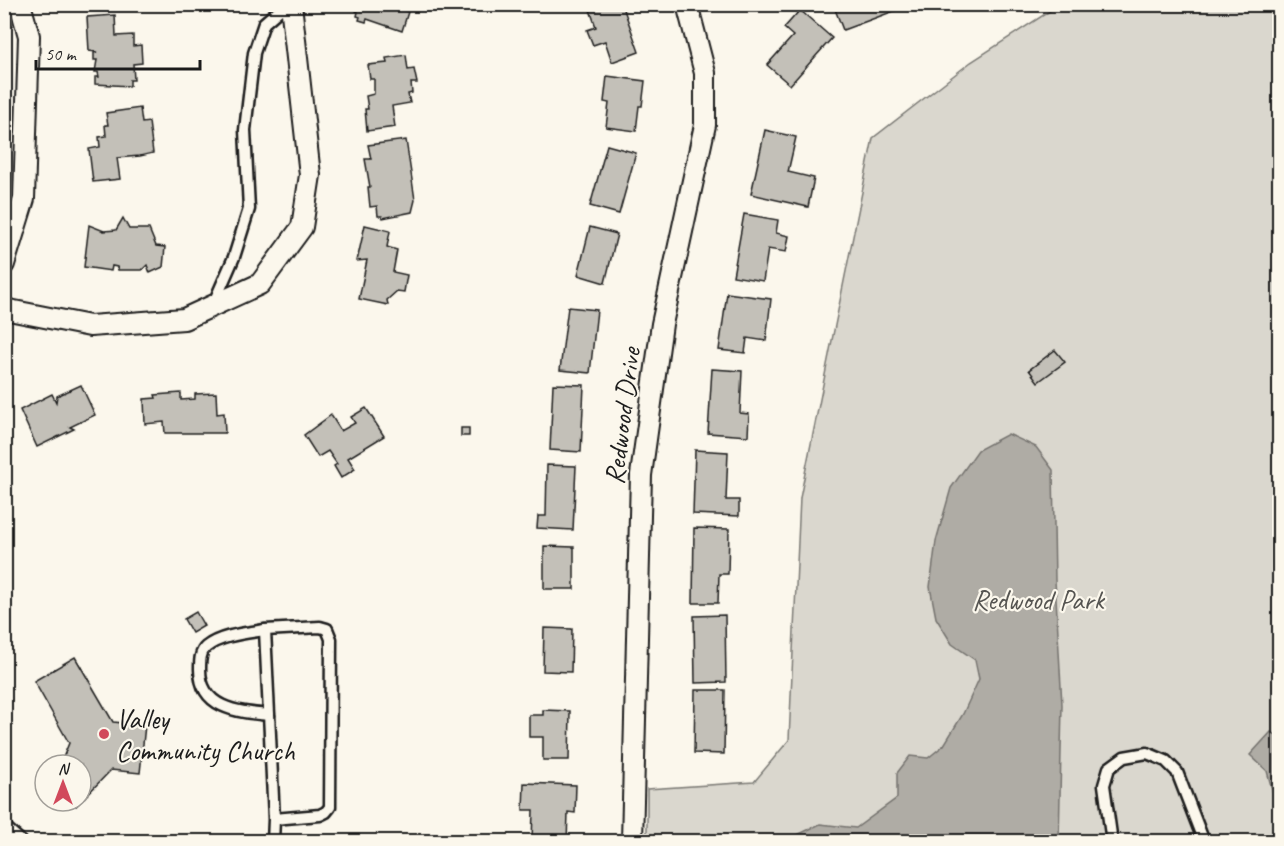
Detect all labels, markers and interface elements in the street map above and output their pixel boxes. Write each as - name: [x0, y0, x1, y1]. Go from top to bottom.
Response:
- scale bar: [36, 33, 200, 71]
- text: 50 m: [45, 43, 78, 65]
- street label: Redwood Drive: [596, 344, 648, 486]
- park label: Redwood Park: [972, 582, 1105, 617]
- place label: Valley Community Church: [116, 701, 295, 768]
- marker: Valley Community Church: [97, 727, 111, 741]
- north arrow: [33, 753, 93, 813]
- text: N: [58, 759, 71, 779]

